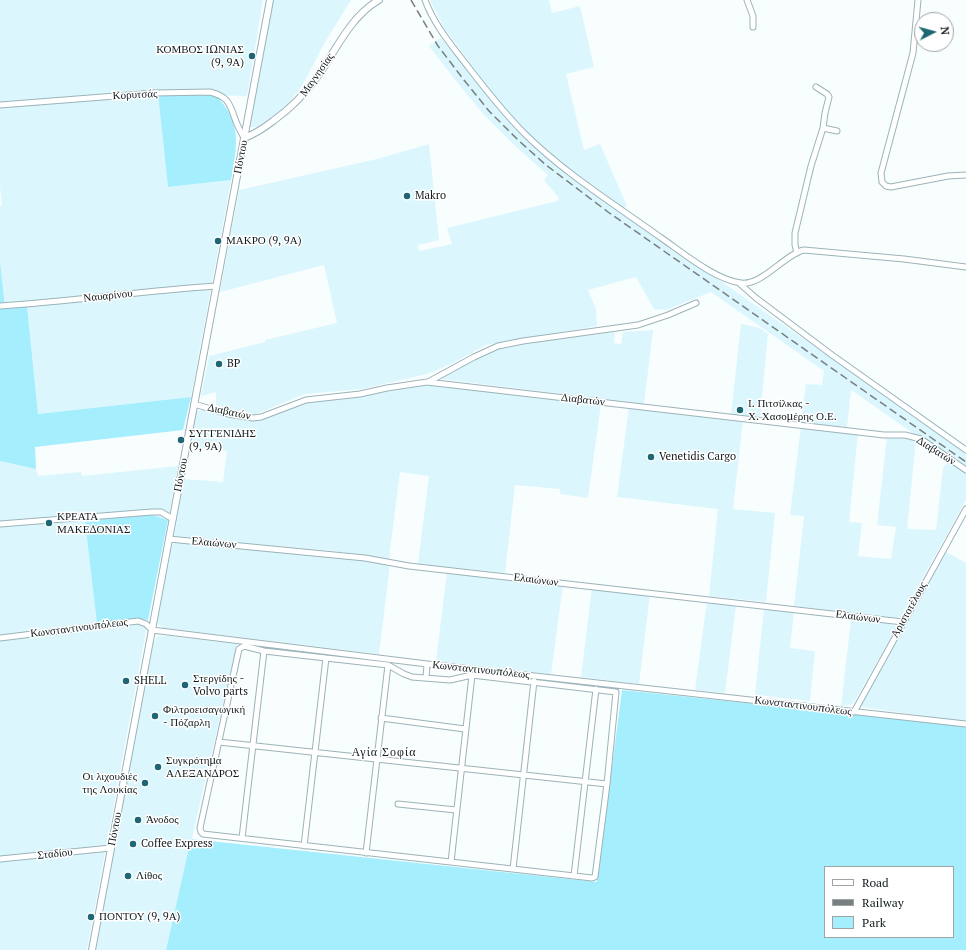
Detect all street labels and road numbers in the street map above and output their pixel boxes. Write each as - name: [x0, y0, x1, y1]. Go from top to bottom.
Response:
- street label: Μαγνησίας: [297, 51, 337, 99]
- street label: Κορυτσάς: [112, 87, 158, 103]
- street label: Πόντου: [231, 139, 251, 175]
- street label: Ναυαρίνου: [83, 287, 133, 305]
- street label: Διαβατών: [561, 391, 605, 409]
- street label: Διαβατών: [206, 401, 252, 423]
- street label: Διαβατών: [914, 434, 958, 468]
- street label: Πόντου: [171, 457, 191, 493]
- street label: Ελαιώνων: [191, 534, 237, 552]
- street label: Ελαιώνων: [513, 571, 559, 589]
- street label: Αριστοτέλους: [888, 580, 930, 640]
- street label: Ελαιώνων: [835, 608, 881, 626]
- street label: Κωνσταντινουπόλεως: [30, 615, 128, 641]
- street label: Κωνσταντινουπόλεως: [432, 658, 530, 682]
- street label: Κωνσταντινουπόλεως: [754, 693, 852, 719]
- street label: Πόντου: [105, 811, 125, 847]
- street label: Σταδίου: [37, 846, 73, 862]

